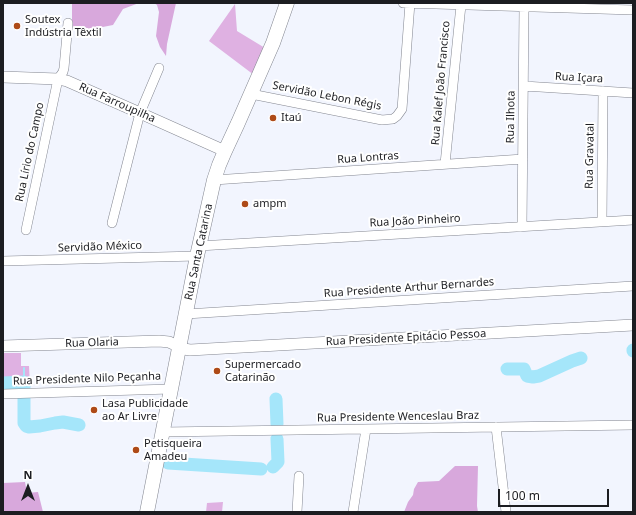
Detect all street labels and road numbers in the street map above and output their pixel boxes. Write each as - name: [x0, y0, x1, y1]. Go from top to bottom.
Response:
- street label: Rua Kalef João Francisco: [429, 20, 453, 146]
- street label: Rua Içara: [555, 70, 603, 86]
- street label: Servidão Lebon Régis: [271, 79, 383, 113]
- street label: Rua Farroupilha: [77, 80, 157, 126]
- street label: Rua Ilhota: [504, 90, 518, 144]
- street label: Rua Lírio do Campo: [13, 101, 47, 203]
- street label: Rua Gravatal: [583, 123, 597, 189]
- street label: Rua Lontras: [337, 149, 399, 167]
- street label: Rua Santa Catarina: [182, 203, 216, 301]
- street label: Rua João Pinheiro: [369, 212, 461, 230]
- street label: Servidão México: [58, 239, 142, 255]
- street label: Rua Presidente Arthur Bernardes: [323, 275, 495, 301]
- street label: Rua Presidente Epitácio Pessoa: [326, 327, 486, 349]
- street label: Rua Olaria: [65, 335, 119, 351]
- street label: Rua Presidente Nilo Peçanha: [13, 370, 161, 388]
- street label: Rua Presidente Wenceslau Braz: [317, 409, 479, 425]

